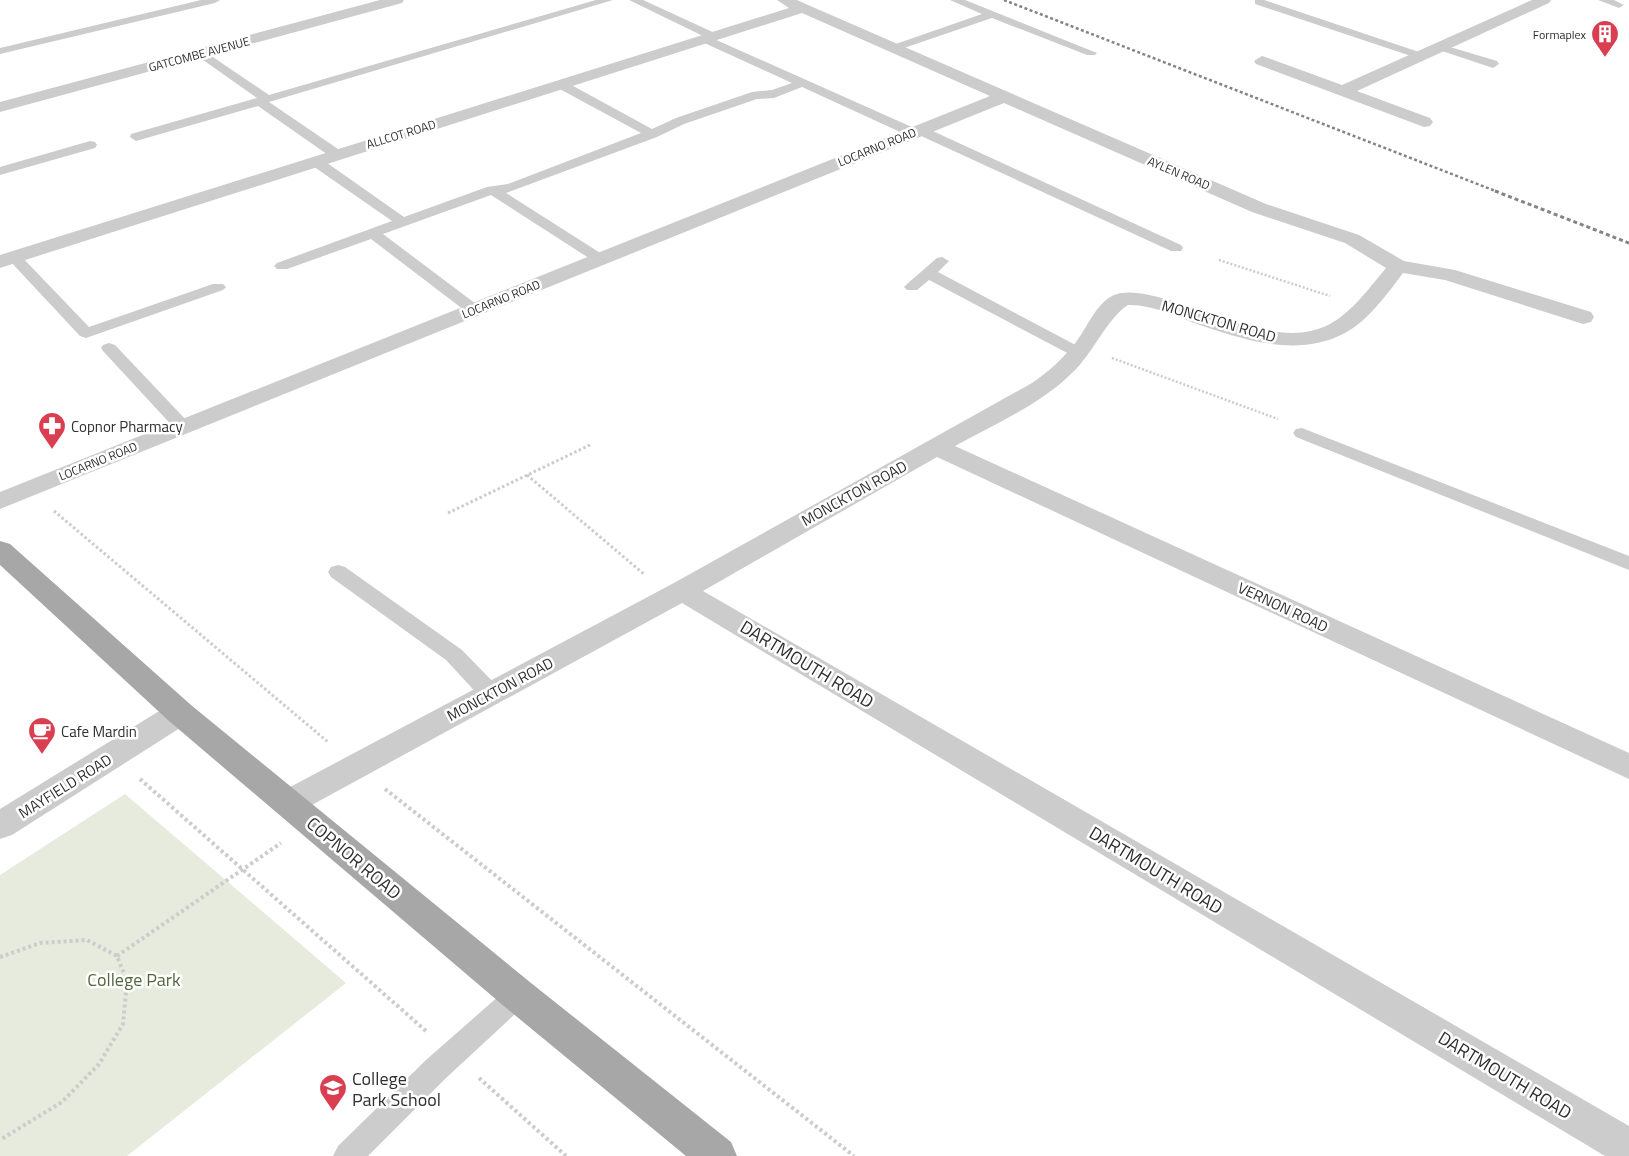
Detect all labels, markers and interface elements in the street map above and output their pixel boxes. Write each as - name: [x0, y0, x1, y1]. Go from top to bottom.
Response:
- building icon: Formaplex: [1590, 19, 1620, 58]
- place label: Formaplex: [1533, 25, 1587, 44]
- street label: GATCOMBE AVENUE: [146, 31, 252, 77]
- street label: ALLCOT ROAD: [364, 114, 438, 154]
- street label: LOCARNO ROAD: [835, 123, 919, 171]
- street label: AYLEN ROAD: [1145, 151, 1213, 195]
- street label: LOCARNO ROAD: [459, 275, 543, 323]
- street label: MONCKTON ROAD: [1159, 294, 1279, 348]
- pharmacy icon: Copnor Pharmacy: [37, 411, 67, 450]
- place label: Copnor Pharmacy: [71, 415, 183, 438]
- street label: LOCARNO ROAD: [56, 437, 140, 485]
- street label: MONCKTON ROAD: [797, 454, 911, 532]
- street label: VERNON ROAD: [1234, 576, 1332, 638]
- street label: DARTMOUTH ROAD: [735, 613, 879, 715]
- street label: MONCKTON ROAD: [443, 651, 557, 727]
- cafe icon: Cafe Mardin: [27, 716, 57, 755]
- place label: Cafe Mardin: [61, 720, 137, 743]
- street label: MAYFIELD ROAD: [14, 748, 116, 824]
- street label: COPNOR ROAD: [301, 810, 407, 906]
- street label: DARTMOUTH ROAD: [1084, 819, 1228, 921]
- park label: College Park: [87, 966, 181, 993]
- street label: DARTMOUTH ROAD: [1433, 1024, 1577, 1126]
- place label: College Park School: [352, 1065, 441, 1113]
- school or university icon: College Park School: [318, 1073, 348, 1112]

